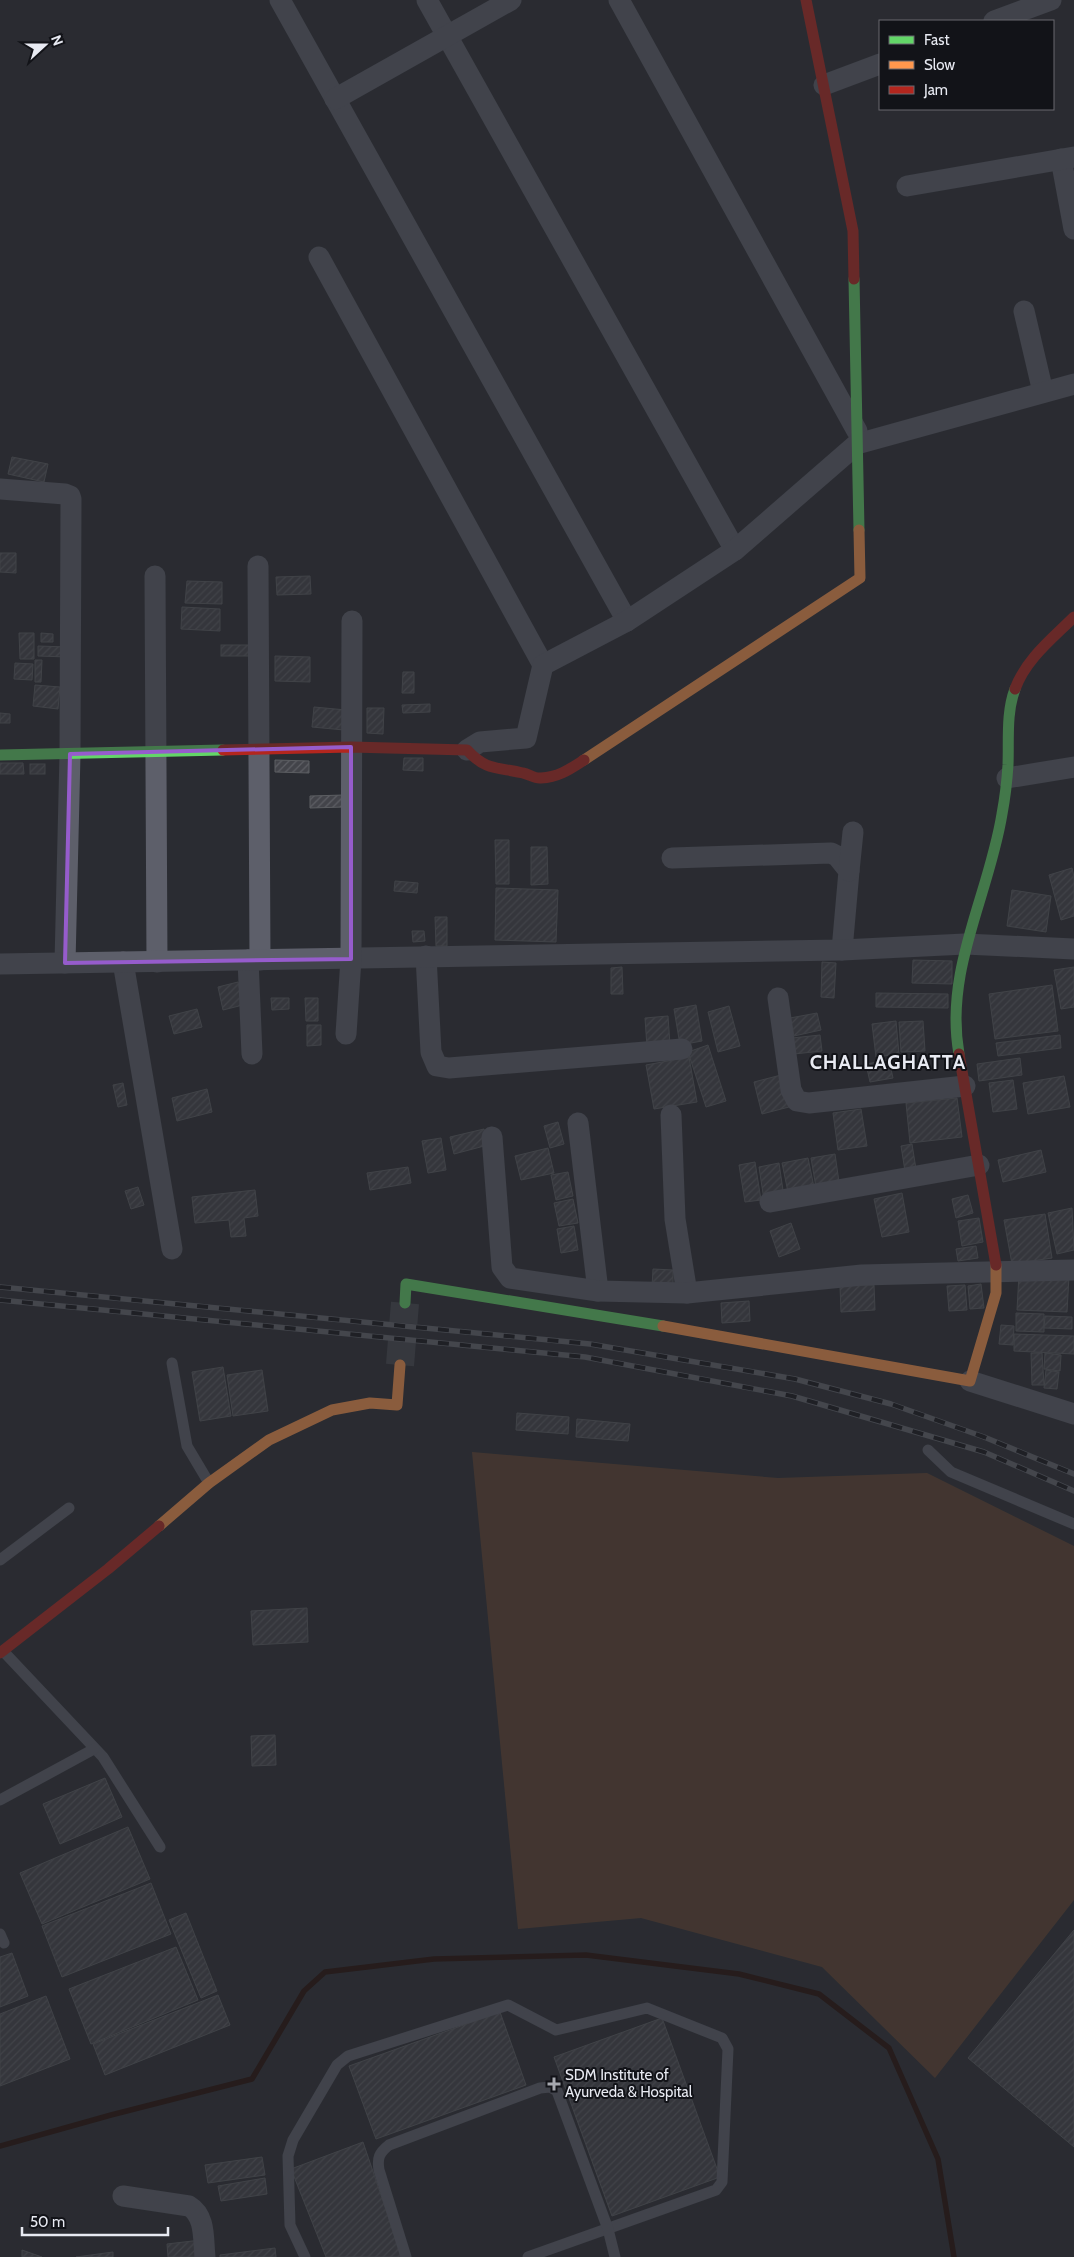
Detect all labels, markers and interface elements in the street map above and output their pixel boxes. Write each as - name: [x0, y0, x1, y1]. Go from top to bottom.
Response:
- north arrow: [20, 20, 70, 70]
- legend: [879, 20, 1054, 110]
- text: Fast: [924, 31, 949, 49]
- text: N: [47, 32, 67, 48]
- text: Slow: [924, 56, 955, 74]
- text: Jam: [923, 81, 948, 99]
- district label: CHALLAGHATTA: [810, 1050, 966, 1074]
- place label: SDM Institute of Ayurveda & Hospital: [565, 2066, 693, 2101]
- marker: SDM Institute of Ayurveda & Hospital: [547, 2077, 561, 2091]
- scale bar: [22, 2204, 169, 2236]
- text: 50 m: [30, 2213, 65, 2231]

